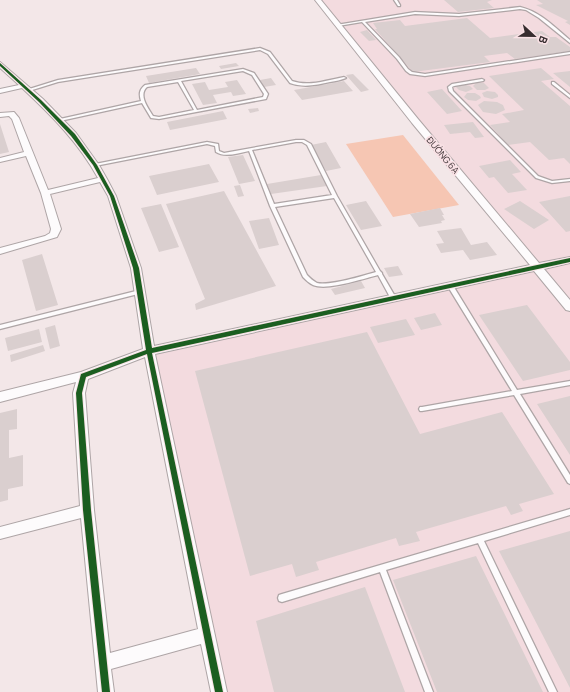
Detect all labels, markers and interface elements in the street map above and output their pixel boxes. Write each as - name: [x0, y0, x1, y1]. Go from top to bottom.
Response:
- north arrow: [514, 16, 554, 56]
- text: B: [535, 34, 552, 46]
- street label: ĐƯỜNG 6A: [424, 134, 462, 176]

